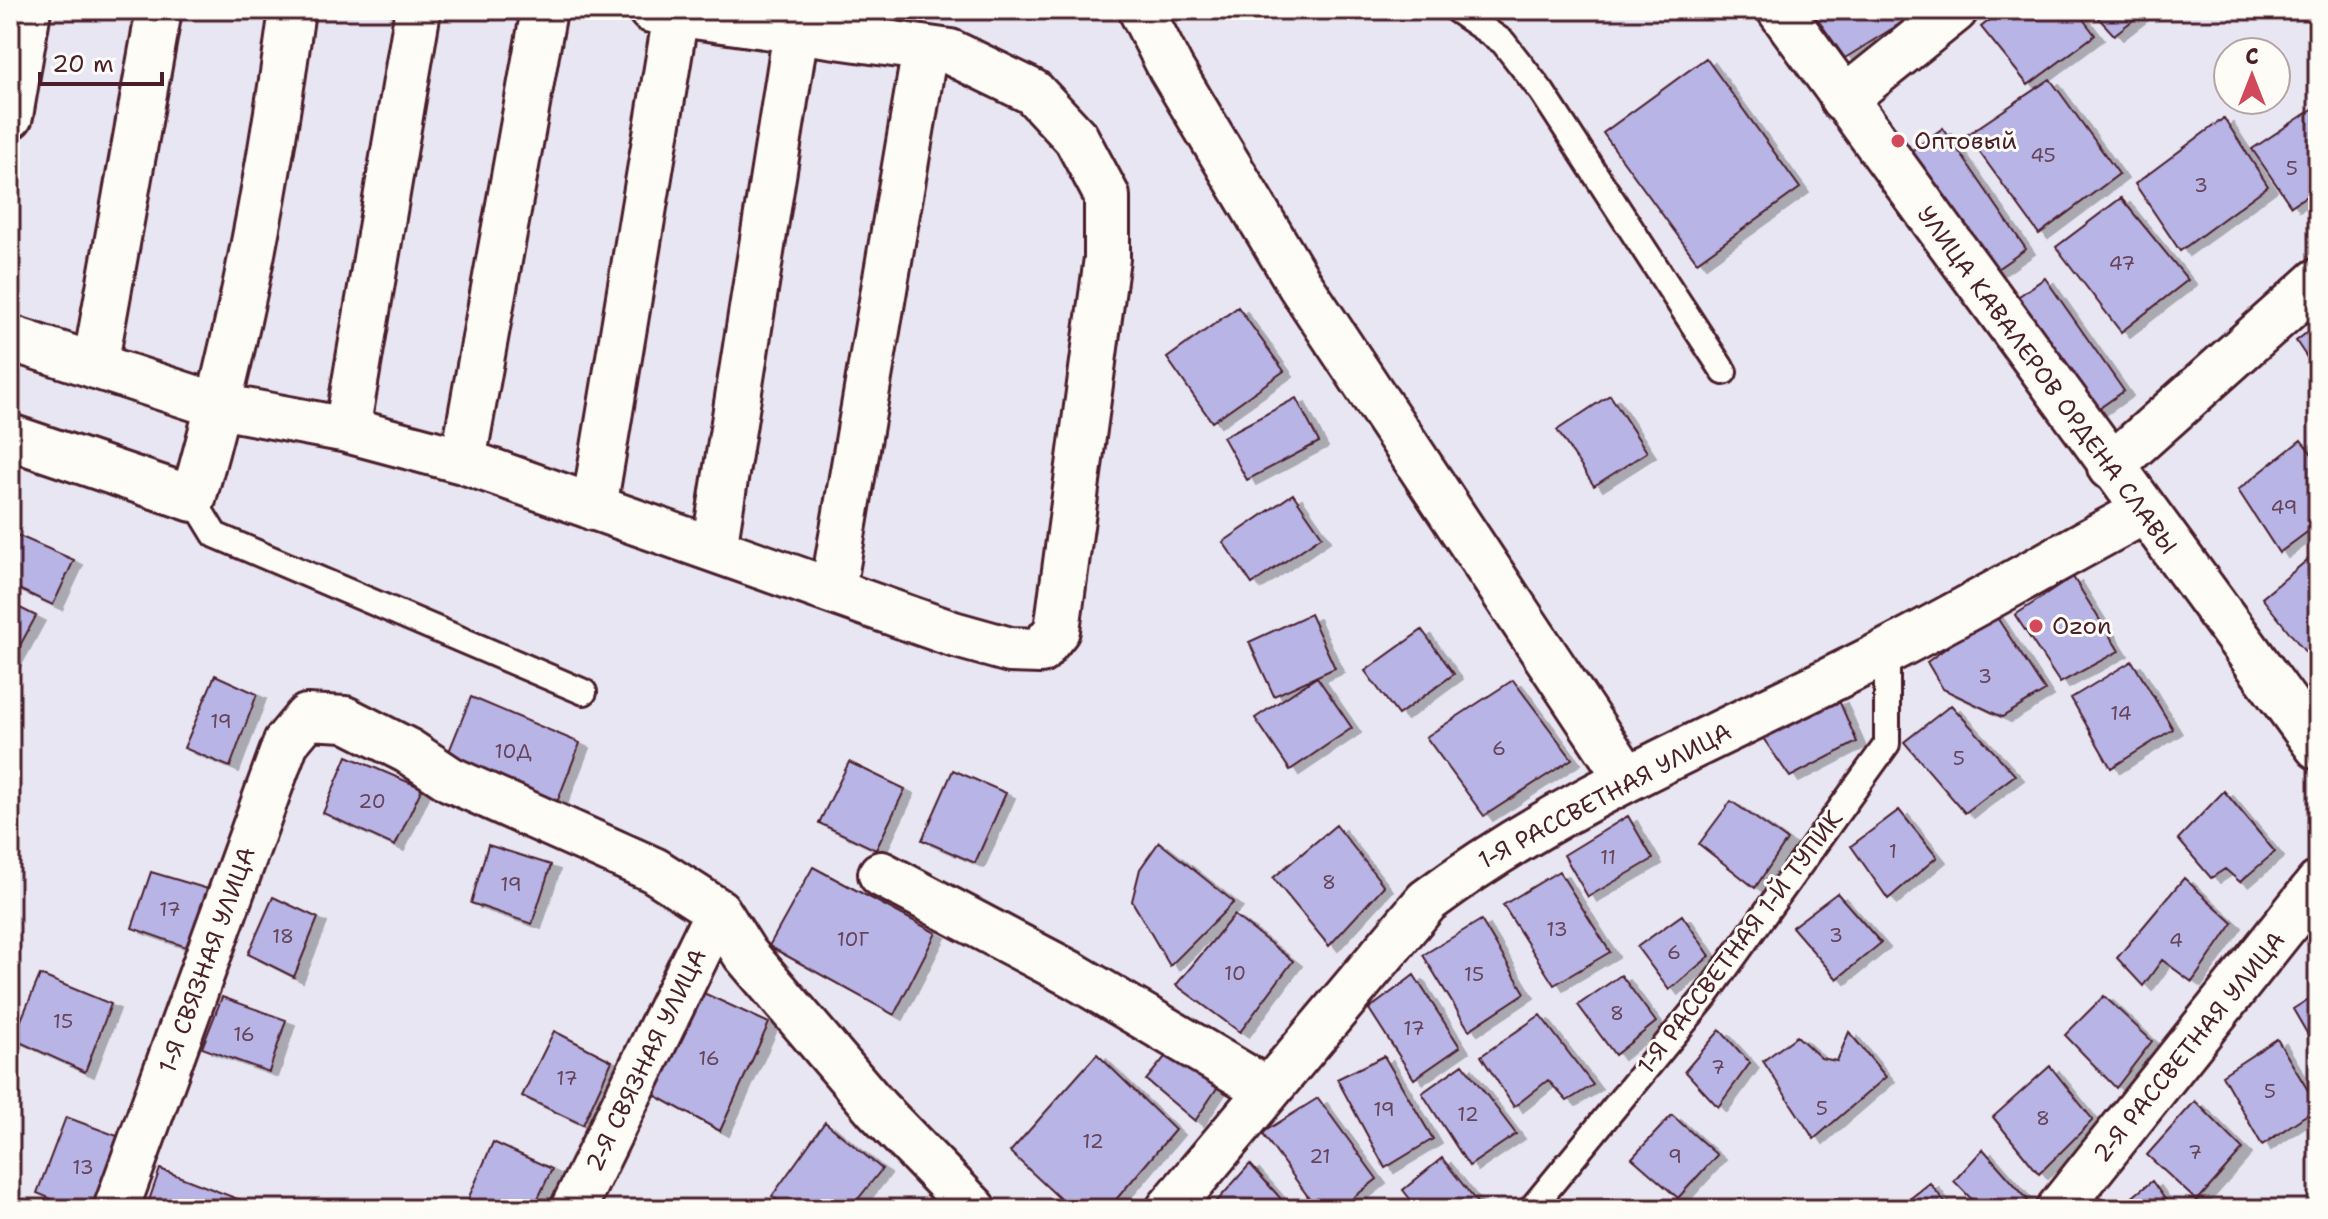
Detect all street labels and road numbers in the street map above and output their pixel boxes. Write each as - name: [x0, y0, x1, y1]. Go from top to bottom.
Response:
- street label: УЛИЦА КАВАЛЕРОВ ОРДЕНА СЛАВЫ: [1910, 199, 2184, 561]
- street label: 1-Я РАССВЕТНАЯ УЛИЦА: [1473, 716, 1737, 876]
- street label: 1-Я РАССВЕТНАЯ 1-Й ТУПИК: [1630, 803, 1850, 1081]
- street label: 1-Я СВЯЗНАЯ УЛИЦА: [151, 843, 263, 1077]
- street label: 2-Я РАССВЕТНАЯ УЛИЦА: [2086, 925, 2292, 1169]
- street label: 2-Я СВЯЗНАЯ УЛИЦА: [578, 943, 714, 1177]

